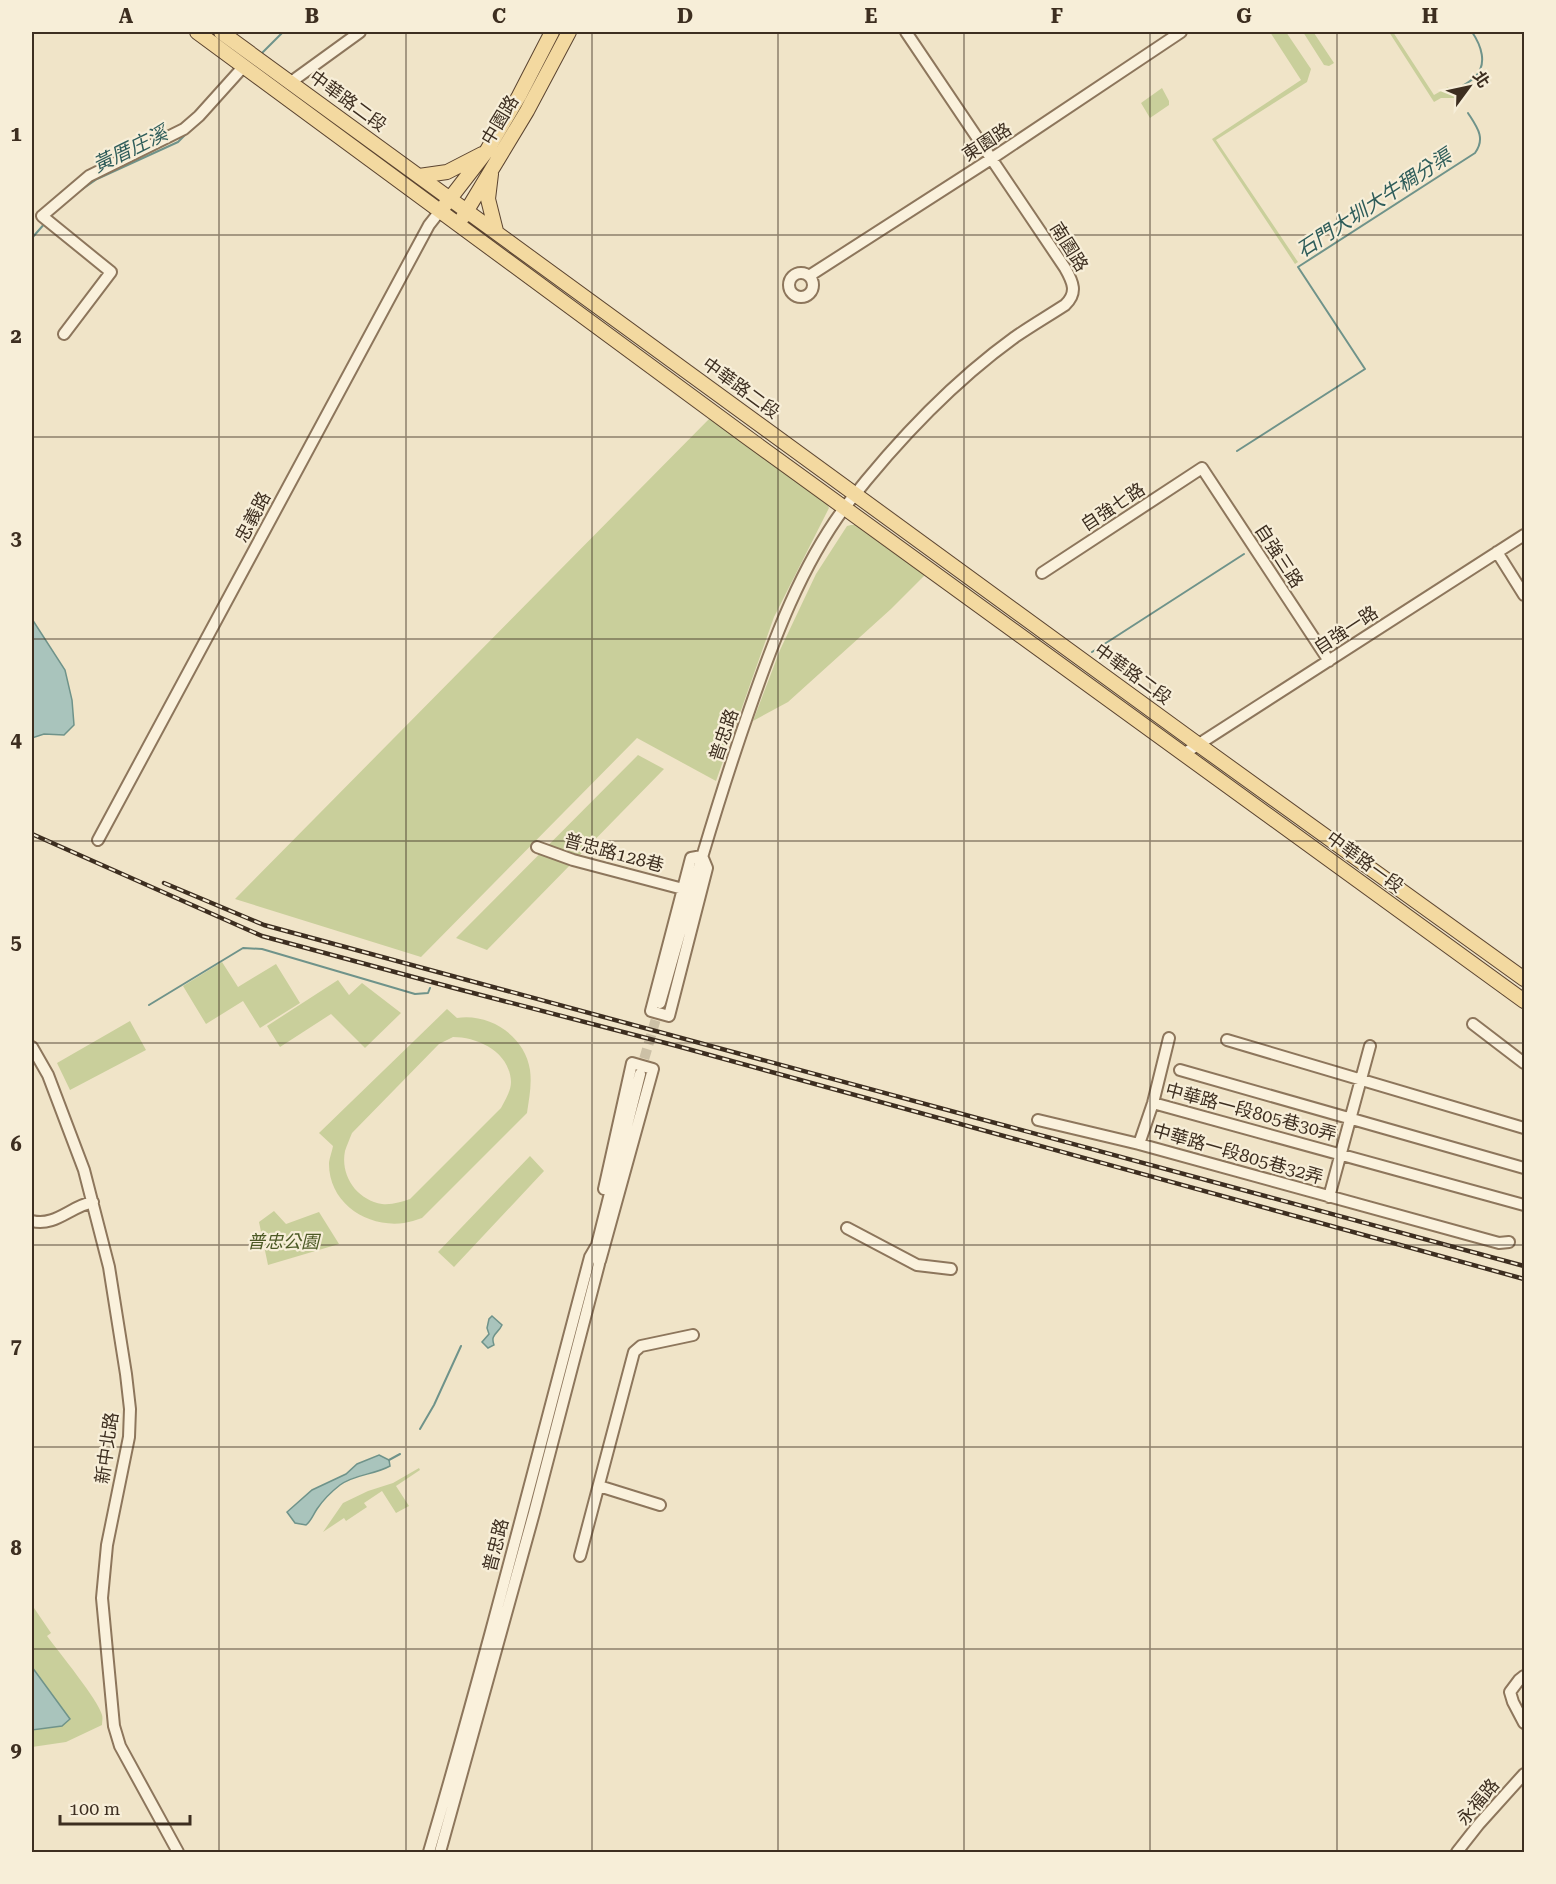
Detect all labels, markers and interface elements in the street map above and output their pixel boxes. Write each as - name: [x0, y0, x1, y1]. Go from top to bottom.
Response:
- text: A: [119, 4, 134, 28]
- text: B: [305, 4, 319, 28]
- text: C: [492, 4, 506, 28]
- text: D: [677, 4, 693, 28]
- text: E: [865, 4, 878, 28]
- text: F: [1051, 4, 1063, 28]
- text: G: [1236, 4, 1252, 28]
- text: H: [1422, 4, 1438, 28]
- north arrow: [1439, 57, 1499, 117]
- street label: 中華路二段: [306, 66, 391, 136]
- text: 北: [1469, 67, 1493, 91]
- street label: 中園路: [477, 91, 522, 148]
- street label: 東園路: [958, 118, 1015, 165]
- water label: 黃厝庄溪: [89, 119, 174, 177]
- text: 1: [10, 122, 22, 146]
- water label: 石門大圳大牛稠分渠: [1292, 142, 1459, 262]
- street label: 南園路: [1046, 218, 1093, 275]
- text: 2: [10, 324, 22, 348]
- street label: 中華路二段: [699, 353, 784, 423]
- street label: 自強七路: [1077, 478, 1149, 535]
- street label: 忠義路: [231, 488, 275, 546]
- street label: 自強三路: [1251, 520, 1308, 592]
- text: 3: [10, 526, 22, 550]
- street label: 自強一路: [1310, 601, 1382, 658]
- street label: 中華路二段: [1091, 639, 1176, 709]
- street label: 普忠路: [705, 706, 742, 764]
- text: 4: [10, 728, 22, 752]
- street label: 中華路一段: [1323, 827, 1408, 897]
- street label: 普忠路128巷: [562, 829, 666, 876]
- text: 5: [10, 930, 22, 954]
- street label: 中華路一段805巷30弄: [1163, 1079, 1339, 1144]
- street label: 中華路一段805巷32弄: [1150, 1119, 1326, 1188]
- text: 6: [10, 1132, 22, 1156]
- park label: 普忠公園: [247, 1231, 322, 1252]
- text: 7: [10, 1334, 22, 1358]
- street label: 新中北路: [91, 1411, 122, 1485]
- street label: 普忠路: [479, 1516, 512, 1574]
- text: 8: [10, 1536, 22, 1560]
- text: 9: [10, 1738, 22, 1762]
- street label: 永福路: [1452, 1774, 1503, 1829]
- scale bar: [60, 1788, 190, 1826]
- text: 100 m: [69, 1798, 120, 1819]

